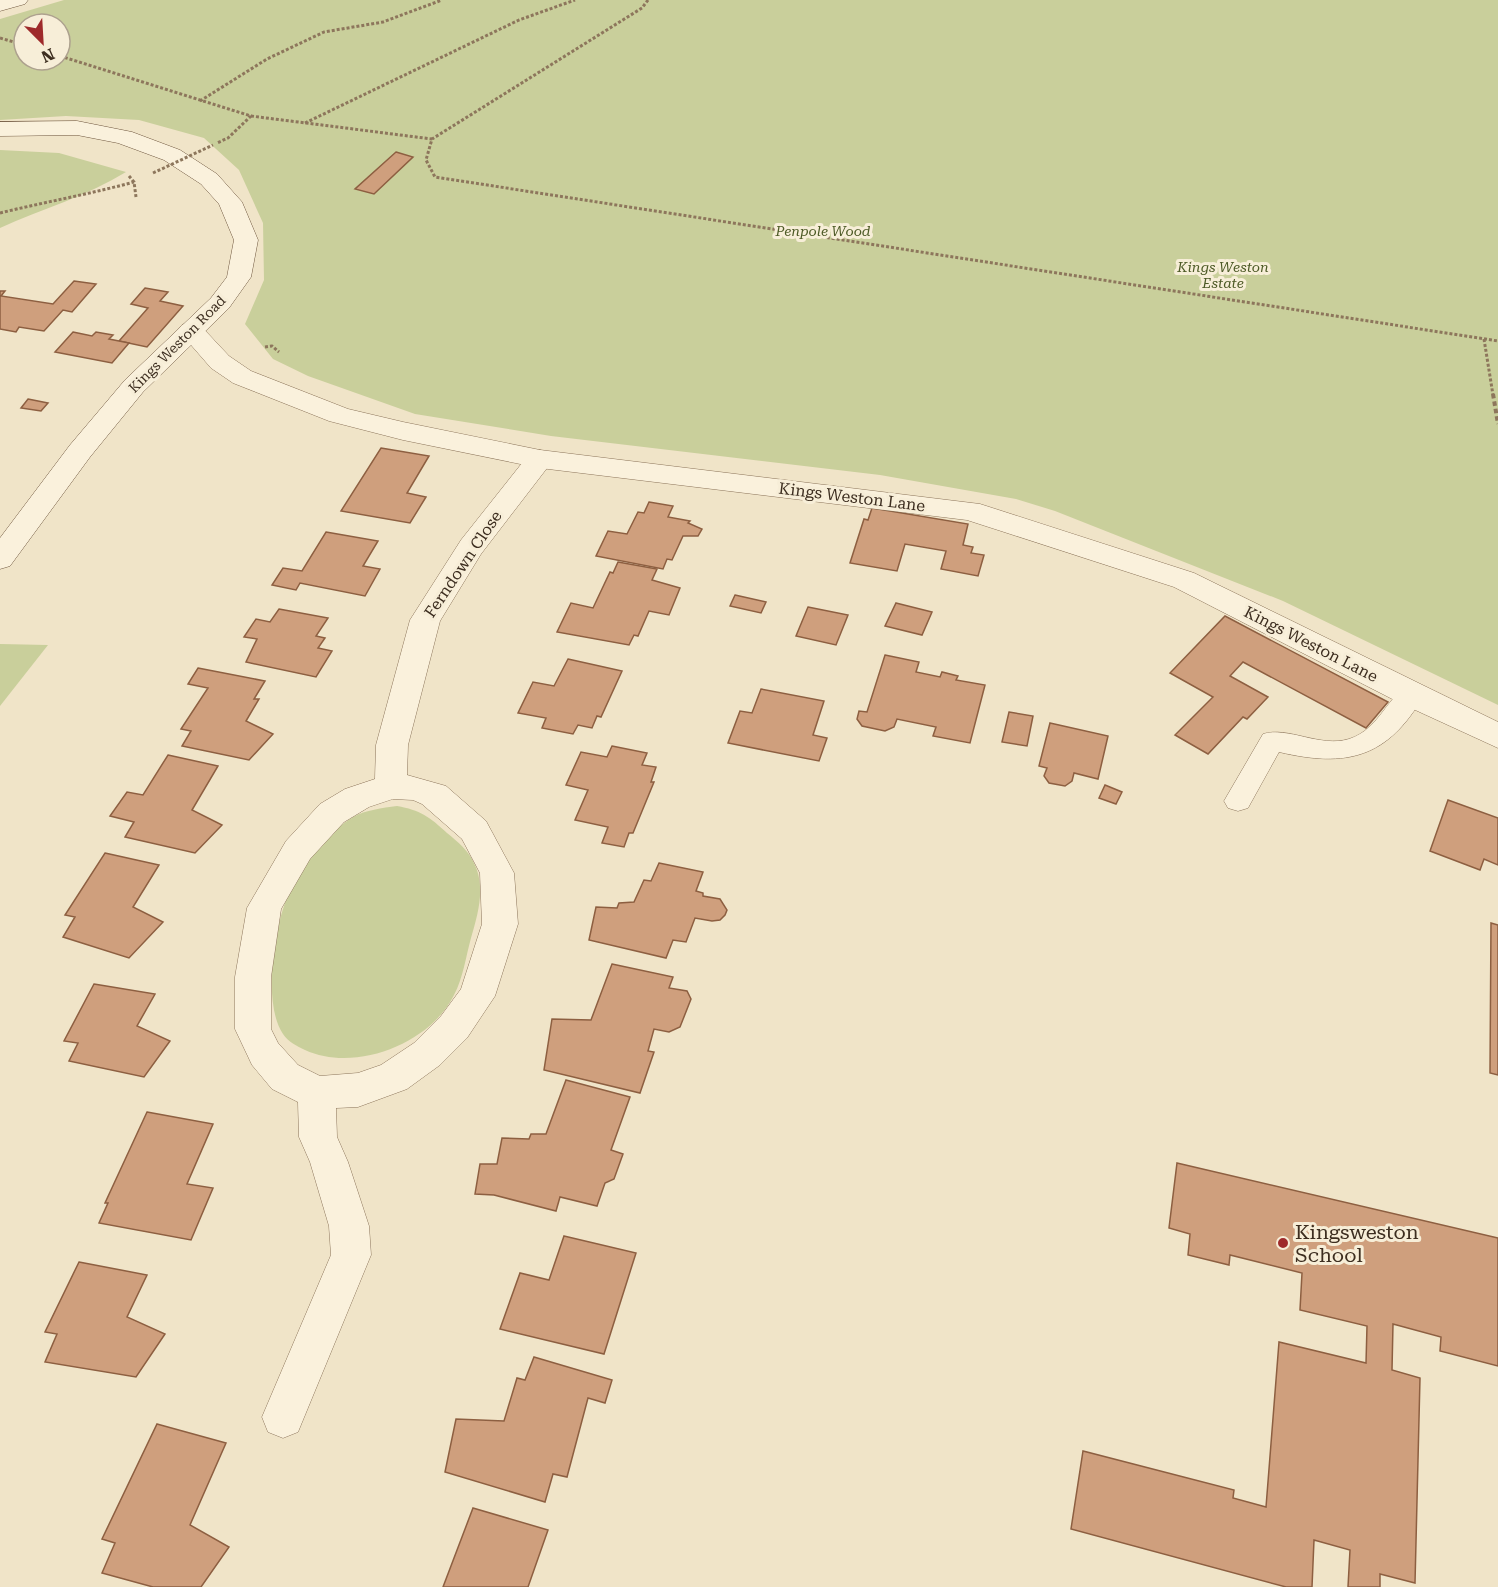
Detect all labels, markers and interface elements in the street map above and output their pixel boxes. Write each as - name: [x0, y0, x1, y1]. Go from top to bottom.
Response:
- north arrow: [12, 12, 72, 72]
- text: N: [38, 44, 57, 66]
- park label: Penpole Wood: [774, 223, 871, 239]
- park label: Kings Weston Estate: [1176, 259, 1269, 291]
- street label: Kings Weston Road: [125, 292, 229, 396]
- street label: Kings Weston Lane: [778, 479, 927, 515]
- street label: Ferndown Close: [420, 507, 506, 621]
- street label: Kings Weston Lane: [1241, 602, 1381, 686]
- place label: Kingsweston School: [1295, 1220, 1419, 1267]
- marker: Kingsweston School: [1276, 1236, 1290, 1250]

